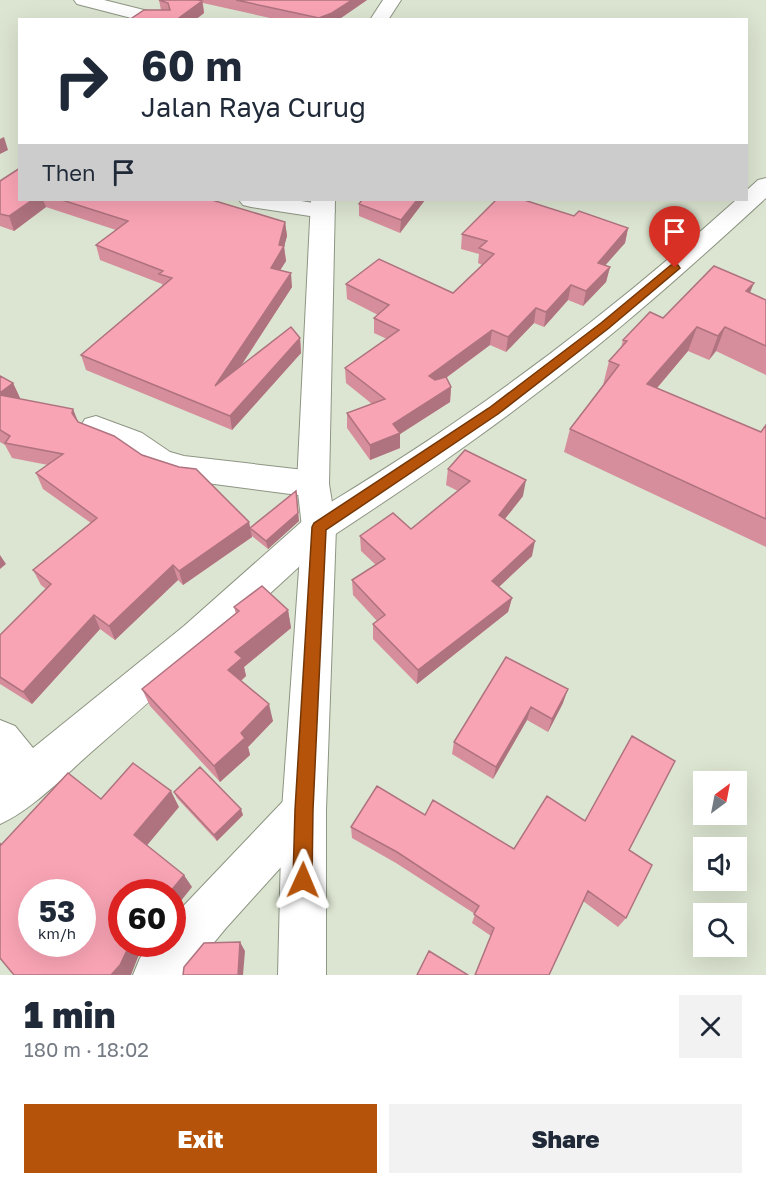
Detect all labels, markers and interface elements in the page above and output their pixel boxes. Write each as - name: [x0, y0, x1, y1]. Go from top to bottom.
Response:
- text: 60 m: [141, 40, 242, 90]
- icon: right: [42, 42, 120, 120]
- text: Jalan Raya Curug: [141, 91, 366, 123]
- icon: arrive: [107, 156, 140, 189]
- text: Then: [42, 159, 95, 186]
- pin: [649, 206, 700, 268]
- icon: arrive: [658, 215, 691, 248]
- north arrow: [693, 771, 747, 825]
- map controls: [693, 771, 747, 957]
- button: sound: [693, 837, 747, 891]
- position arrow: [271, 848, 335, 912]
- speed limit sign: 60: [108, 879, 186, 957]
- text: 53: [39, 893, 75, 929]
- button: search: [693, 903, 747, 957]
- text: km/h: [38, 924, 76, 942]
- text: 1 min: [24, 993, 115, 1036]
- button: close: [679, 995, 742, 1058]
- text: 180 m · 18:02: [24, 1037, 149, 1061]
- button: Exit: [24, 1104, 377, 1173]
- button: Share: [389, 1104, 742, 1173]

